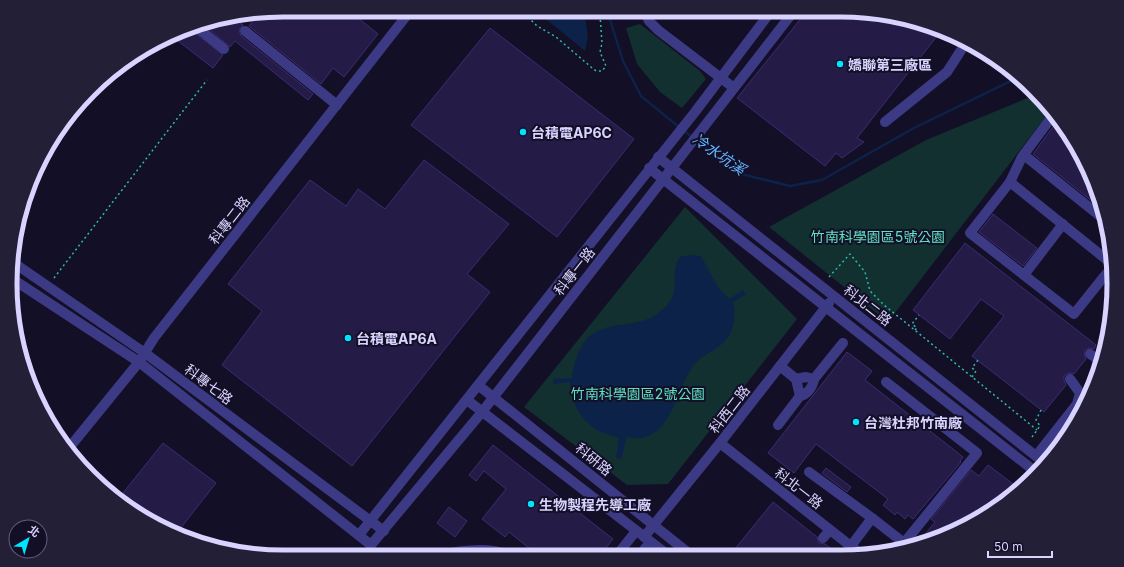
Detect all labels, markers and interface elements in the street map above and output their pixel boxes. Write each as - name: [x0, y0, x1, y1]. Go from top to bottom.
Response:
- place label: 嬌聯第三廠區: [848, 56, 932, 73]
- marker: 嬌聯第三廠區: [835, 59, 845, 69]
- place label: 台積電AP6C: [531, 124, 612, 141]
- marker: 台積電AP6C: [518, 127, 528, 137]
- water label: 冷水坑溪: [689, 129, 751, 180]
- street label: 科專二路: [205, 193, 253, 247]
- park label: 竹南科學園區5號公園: [811, 228, 945, 245]
- street label: 科專一路: [550, 244, 598, 298]
- street label: 科北二路: [841, 281, 895, 329]
- place label: 台積電AP6A: [356, 330, 438, 347]
- marker: 台積電AP6A: [343, 333, 353, 343]
- street label: 科專七路: [182, 360, 236, 408]
- street label: 科西二路: [705, 382, 753, 436]
- park label: 竹南科學園區2號公園: [571, 385, 705, 402]
- place label: 台灣杜邦竹南廠: [864, 414, 962, 431]
- marker: 台灣杜邦竹南廠: [851, 417, 861, 427]
- street label: 科研路: [572, 439, 616, 479]
- street label: 科北一路: [772, 464, 826, 512]
- place label: 生物製程先導工廠: [539, 496, 651, 513]
- marker: 生物製程先導工廠: [526, 499, 536, 509]
- north arrow: [8, 519, 48, 559]
- text: 北: [26, 522, 43, 540]
- scale bar: [988, 533, 1052, 559]
- text: 50 m: [994, 539, 1023, 554]

